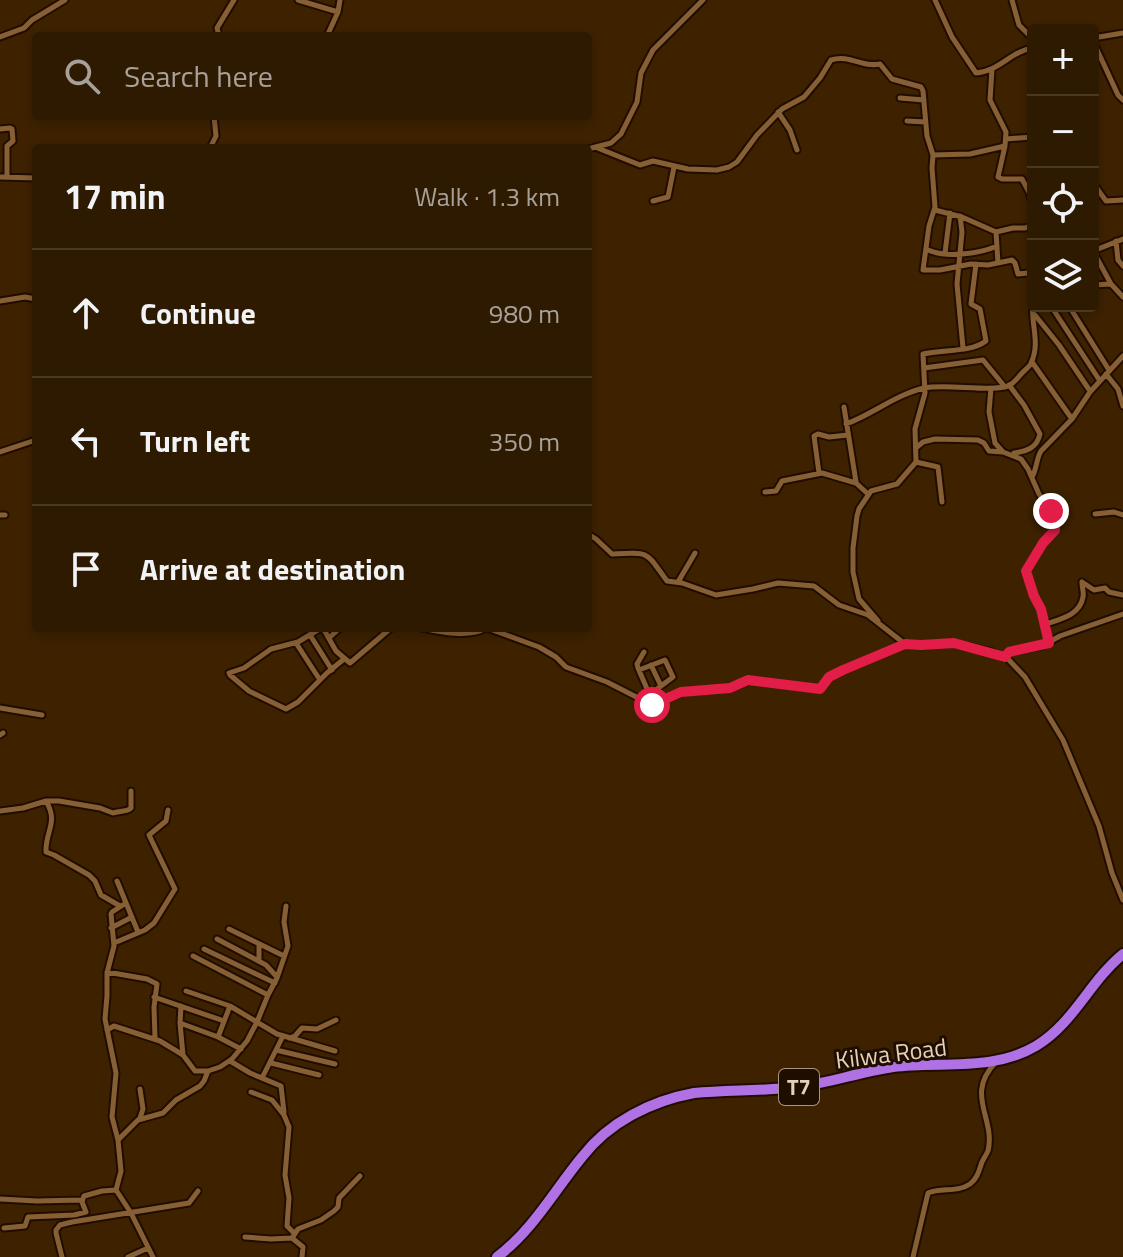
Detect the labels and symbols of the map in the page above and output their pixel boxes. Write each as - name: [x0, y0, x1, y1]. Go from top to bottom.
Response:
- route end: [1033, 493, 1069, 529]
- route start: [634, 687, 670, 723]
- street label: Kilwa Road: [833, 1028, 949, 1078]
- road number: T7: [779, 1069, 819, 1105]

